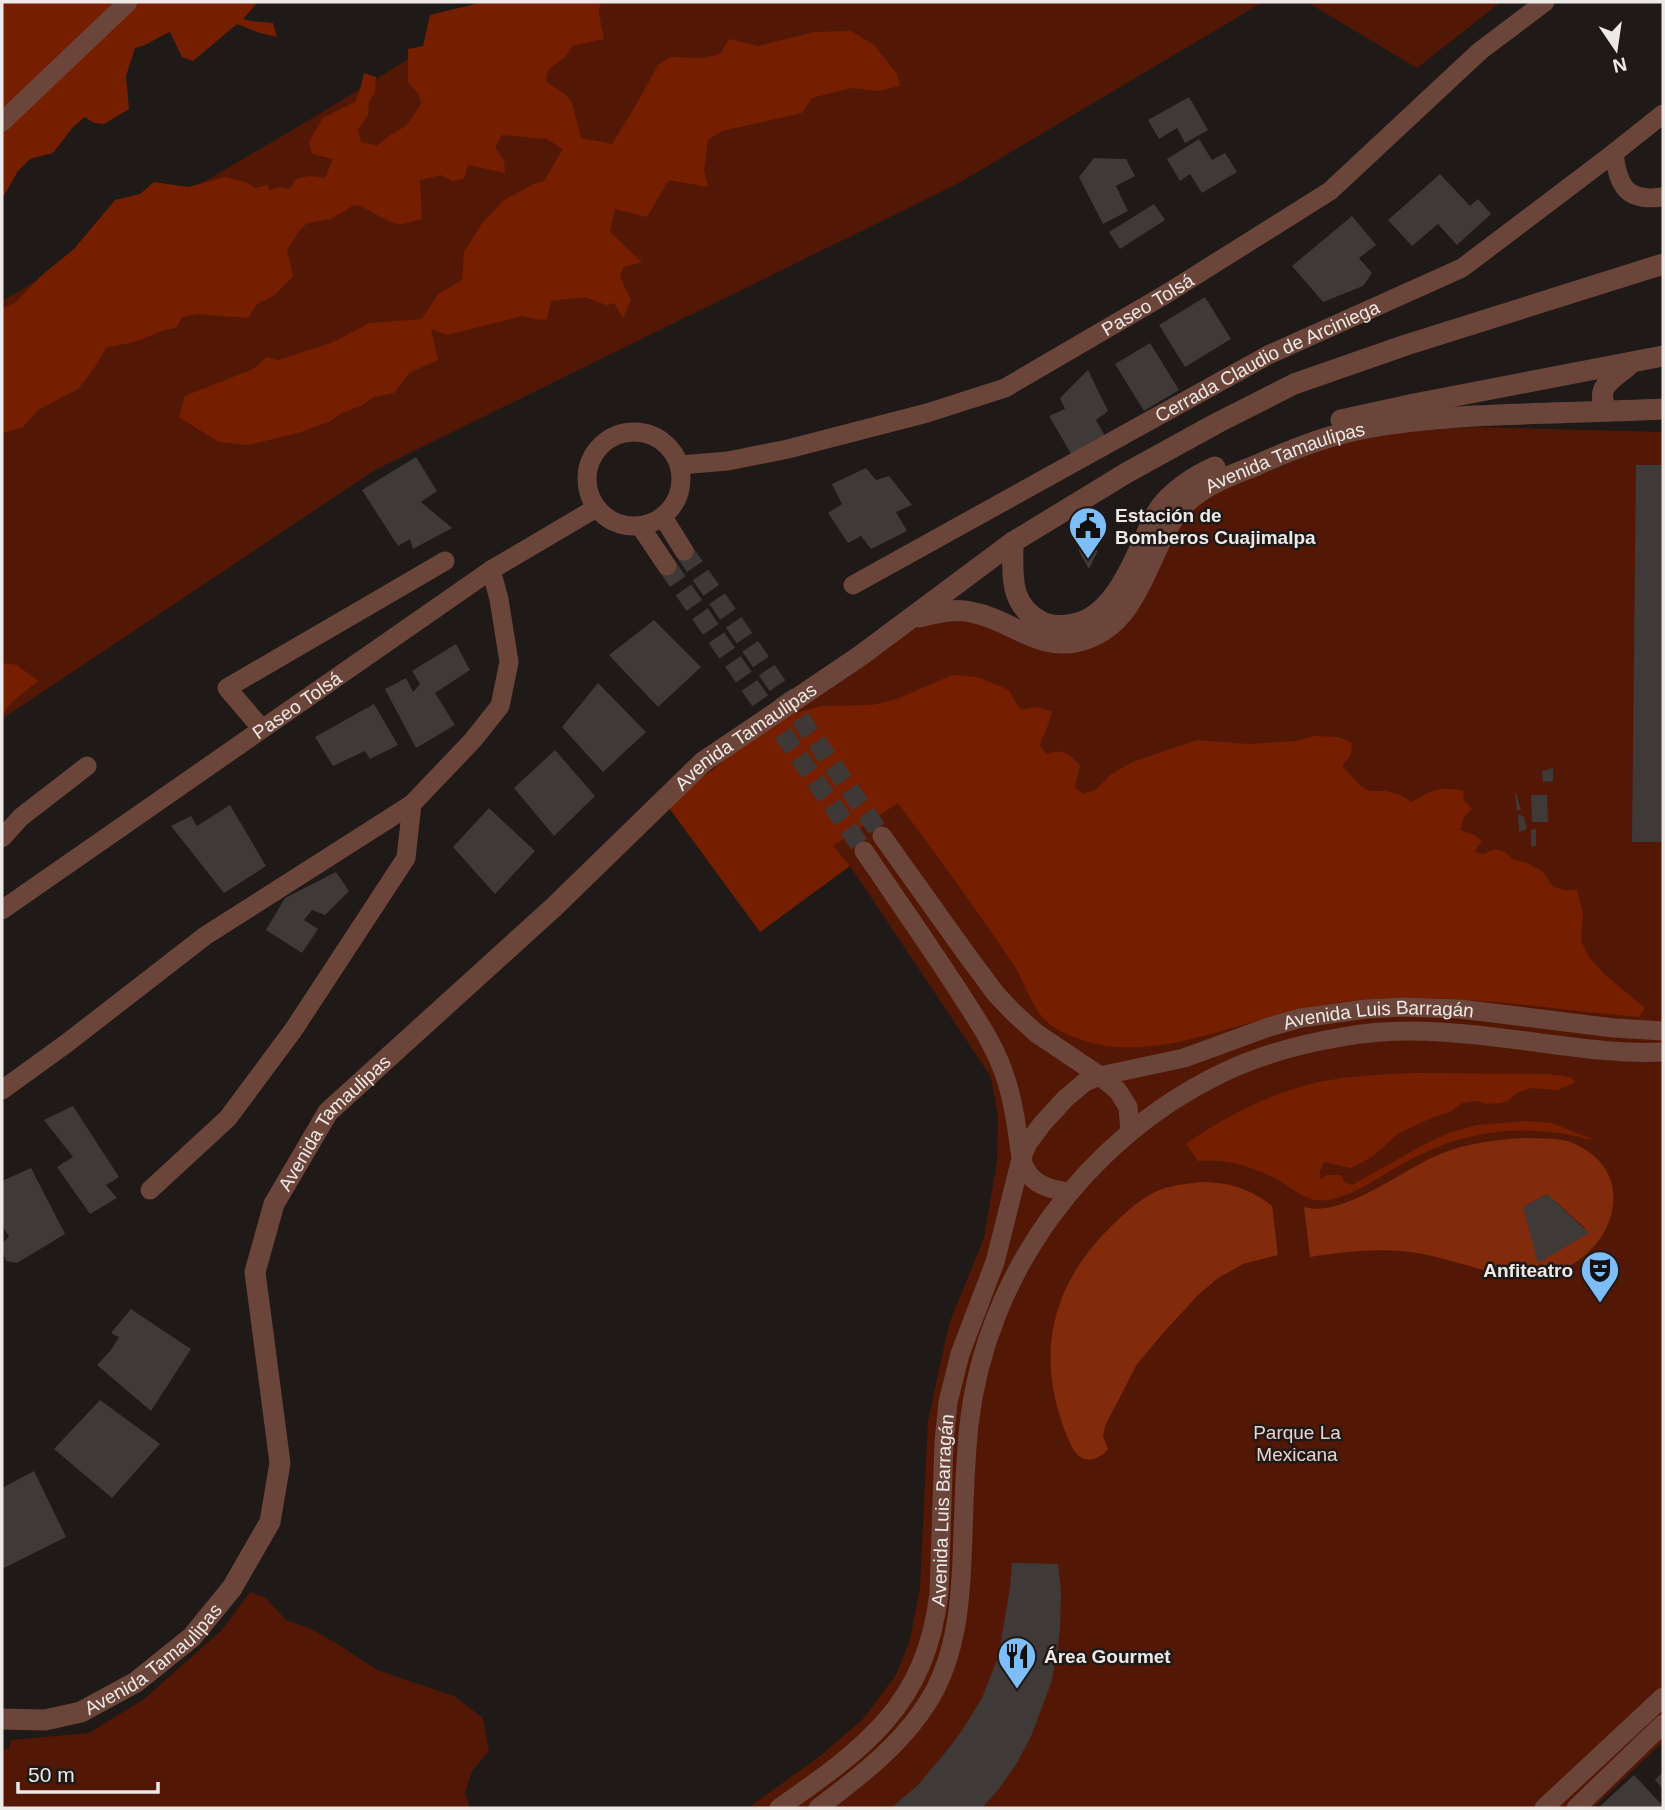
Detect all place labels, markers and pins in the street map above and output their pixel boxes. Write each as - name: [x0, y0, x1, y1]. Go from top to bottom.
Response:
- public building icon: Estación de Bomberos Cuajimalpa: [1067, 505, 1109, 560]
- place label: Estación de Bomberos Cuajimalpa: [1115, 505, 1316, 548]
- theatre icon: Anfiteatro: [1579, 1249, 1621, 1304]
- place label: Anfiteatro: [1483, 1260, 1573, 1281]
- restaurant icon: Área Gourmet: [996, 1635, 1038, 1690]
- place label: Área Gourmet: [1044, 1646, 1171, 1667]

